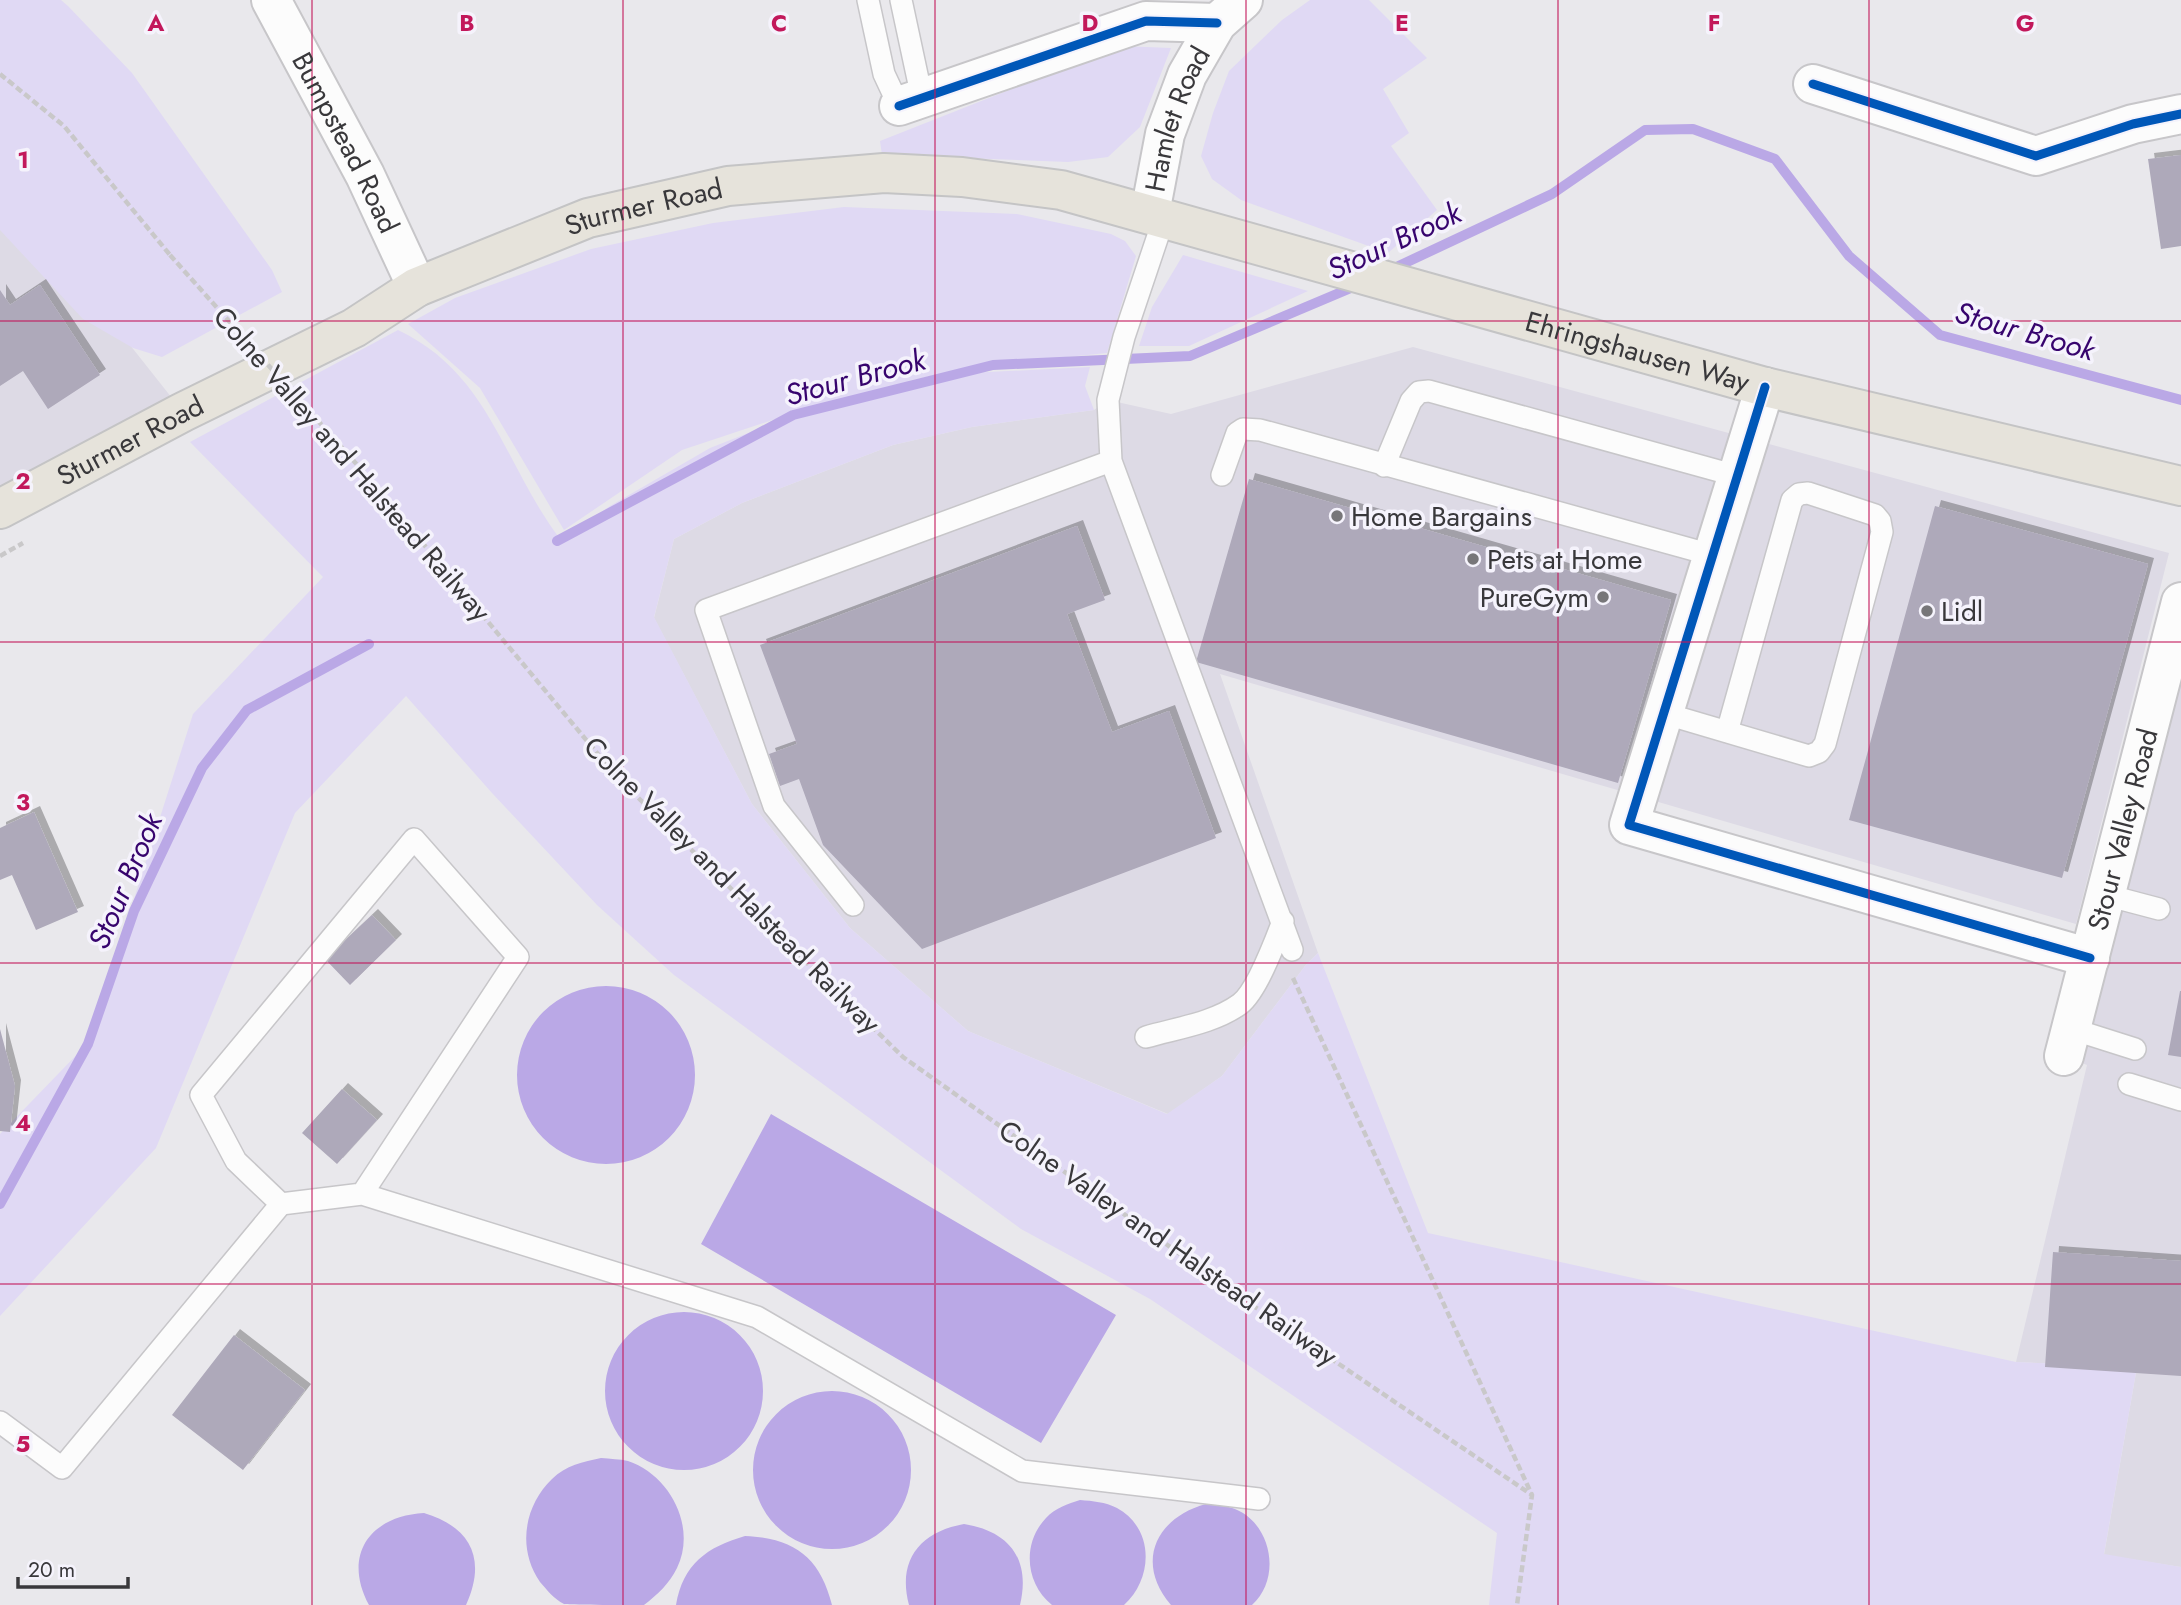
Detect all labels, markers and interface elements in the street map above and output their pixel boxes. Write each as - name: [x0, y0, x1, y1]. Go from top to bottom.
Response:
- text: A: [147, 6, 165, 40]
- text: B: [459, 6, 475, 40]
- text: C: [771, 6, 787, 40]
- text: D: [1082, 6, 1099, 40]
- text: E: [1395, 6, 1409, 40]
- text: F: [1708, 6, 1720, 40]
- text: G: [2016, 6, 2034, 40]
- street label: Hamlet Road: [1134, 38, 1220, 195]
- street label: Bumpstead Road: [282, 45, 410, 240]
- text: 1: [17, 143, 29, 177]
- street label: Sturmer Road: [558, 167, 726, 246]
- water label: Stour Brook: [1320, 191, 1469, 291]
- water label: Stour Brook: [1950, 291, 2101, 372]
- street label: Colne Valley and Halstead Railway: [204, 298, 501, 631]
- street label: Ehringshausen Way: [1521, 300, 1755, 402]
- water label: Stour Brook: [780, 337, 931, 416]
- street label: Sturmer Road: [49, 385, 210, 496]
- text: 2: [15, 464, 31, 498]
- place label: Home Bargains: [1351, 496, 1532, 537]
- marker: Home Bargains: [1329, 508, 1345, 524]
- place label: Pets at Home: [1487, 539, 1643, 580]
- marker: Pets at Home: [1465, 551, 1481, 567]
- place label: PureGym: [1480, 577, 1589, 618]
- marker: PureGym: [1595, 589, 1611, 605]
- place label: Lidl: [1941, 591, 1983, 632]
- marker: Lidl: [1919, 603, 1935, 619]
- street label: Stour Valley Road: [2077, 724, 2168, 935]
- street label: Colne Valley and Halstead Railway: [574, 727, 890, 1043]
- text: 3: [16, 785, 30, 819]
- water label: Stour Brook: [77, 805, 173, 955]
- text: 4: [15, 1106, 31, 1140]
- street label: Colne Valley and Halstead Railway: [990, 1110, 1346, 1376]
- text: 5: [16, 1427, 30, 1461]
- scale bar: [18, 1546, 128, 1590]
- text: 20 m: [28, 1555, 75, 1585]

